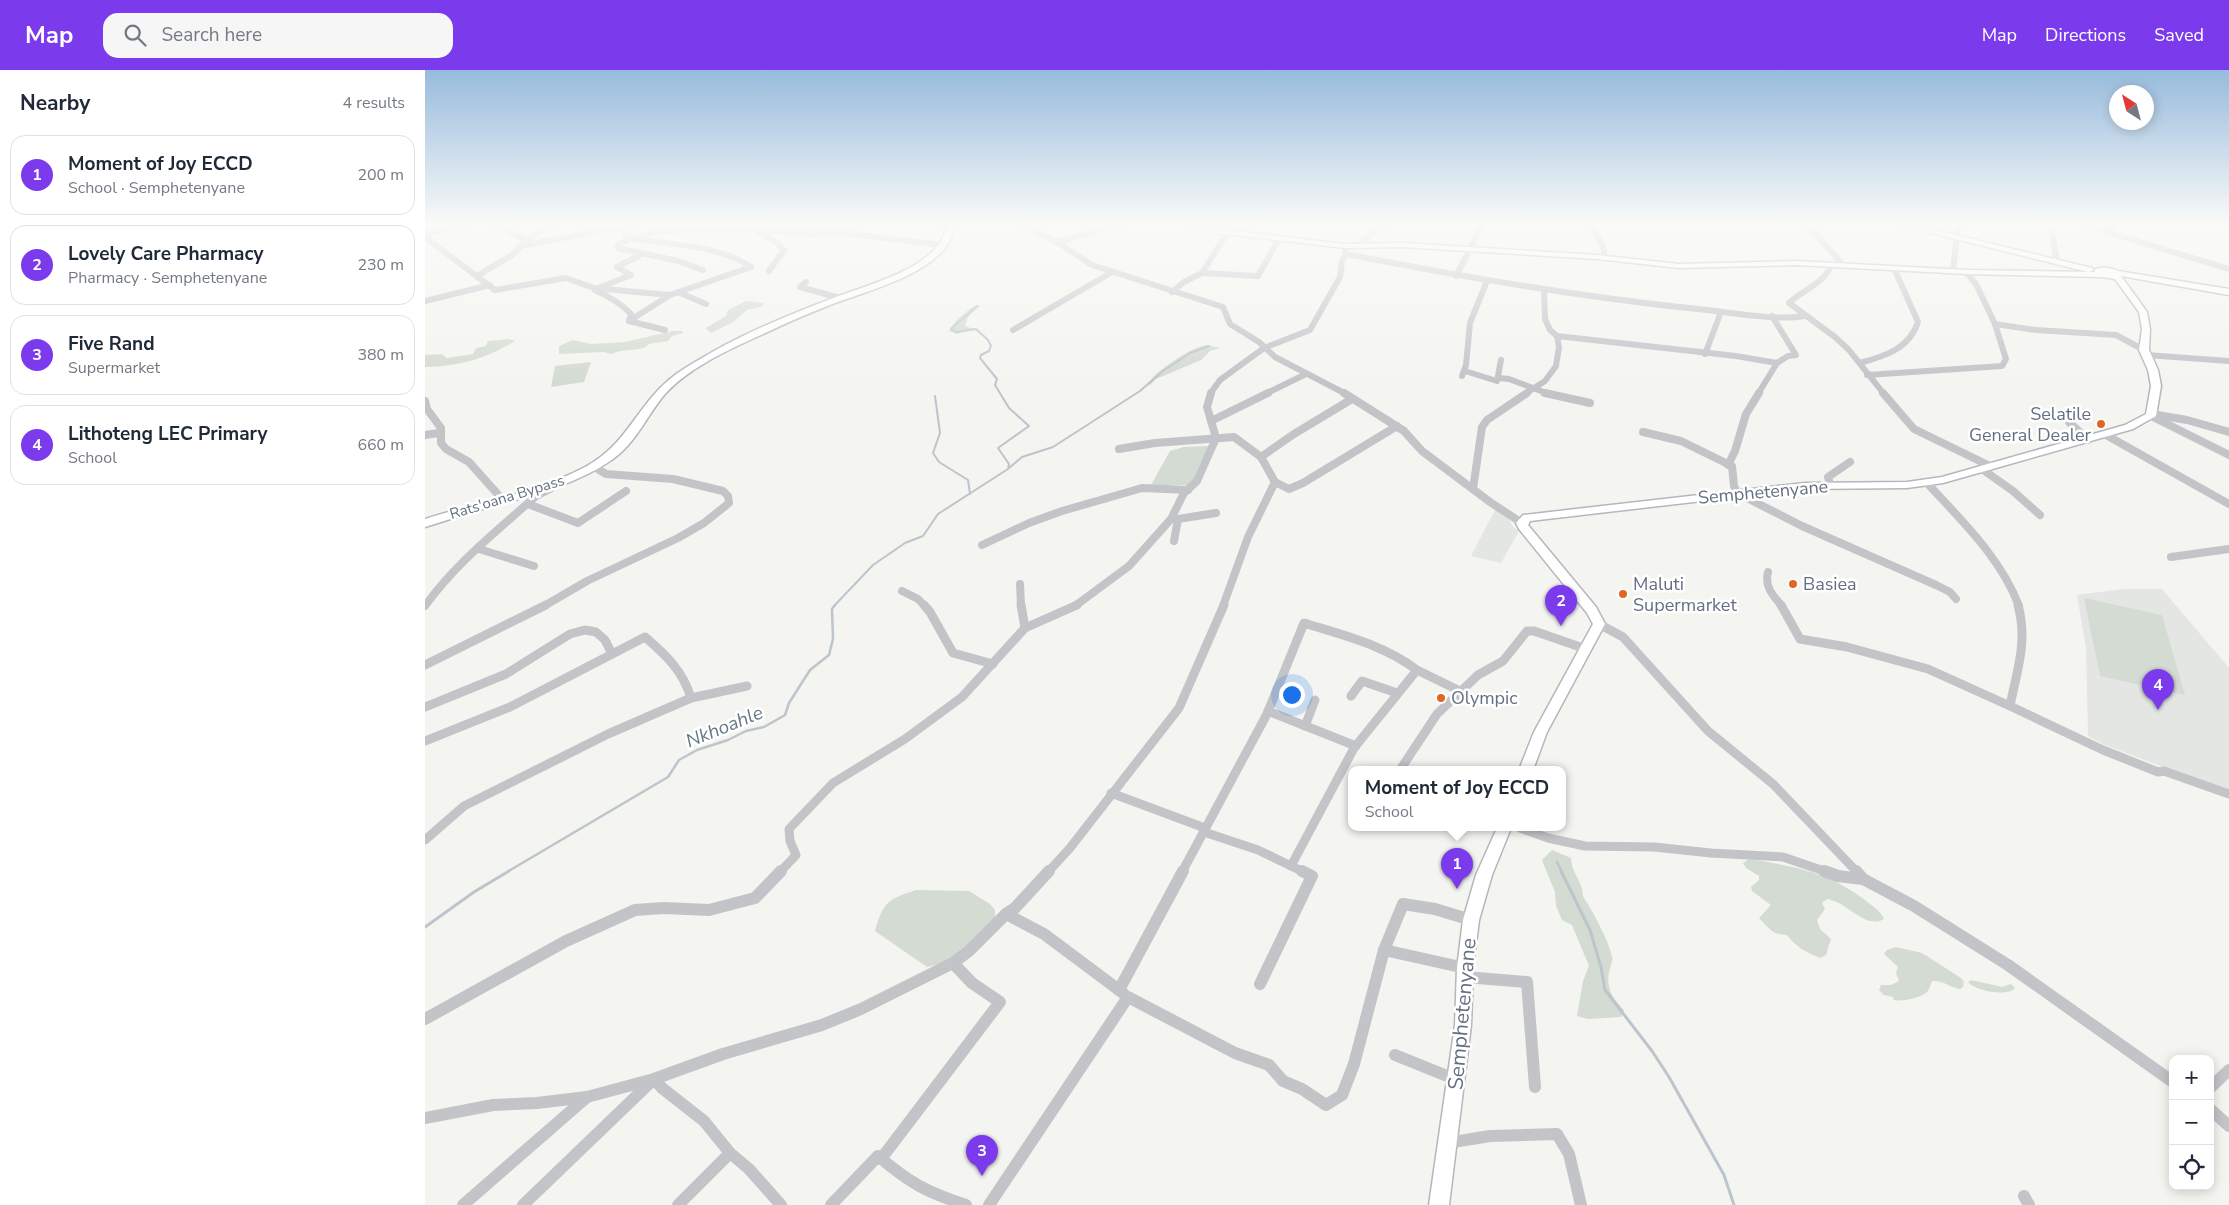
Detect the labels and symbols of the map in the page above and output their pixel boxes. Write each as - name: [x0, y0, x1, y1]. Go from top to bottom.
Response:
- north arrow: [2109, 85, 2154, 130]
- place label: Selatile General Dealer: [1969, 402, 2092, 447]
- marker: Selatile General Dealer: [2095, 418, 2107, 430]
- street label: Rats'oana Bypass: [447, 470, 567, 524]
- street label: Semphetenyane: [1697, 474, 1829, 510]
- place label: Maluti Supermarket: [1633, 572, 1737, 617]
- place label: Basiea: [1803, 572, 1857, 596]
- marker: Basiea: [1787, 578, 1799, 590]
- pin: 2: [1545, 585, 1577, 626]
- marker: Maluti Supermarket: [1617, 588, 1629, 600]
- pin: 4: [2142, 669, 2174, 710]
- your location: [1279, 682, 1305, 708]
- place label: Olympic: [1451, 686, 1518, 710]
- marker: Olympic: [1435, 692, 1447, 704]
- water label: Nkhoahle: [682, 700, 767, 754]
- pin: 1: [1441, 848, 1473, 889]
- street label: Semphetenyane: [1441, 937, 1483, 1091]
- pin: 3: [966, 1135, 998, 1176]

